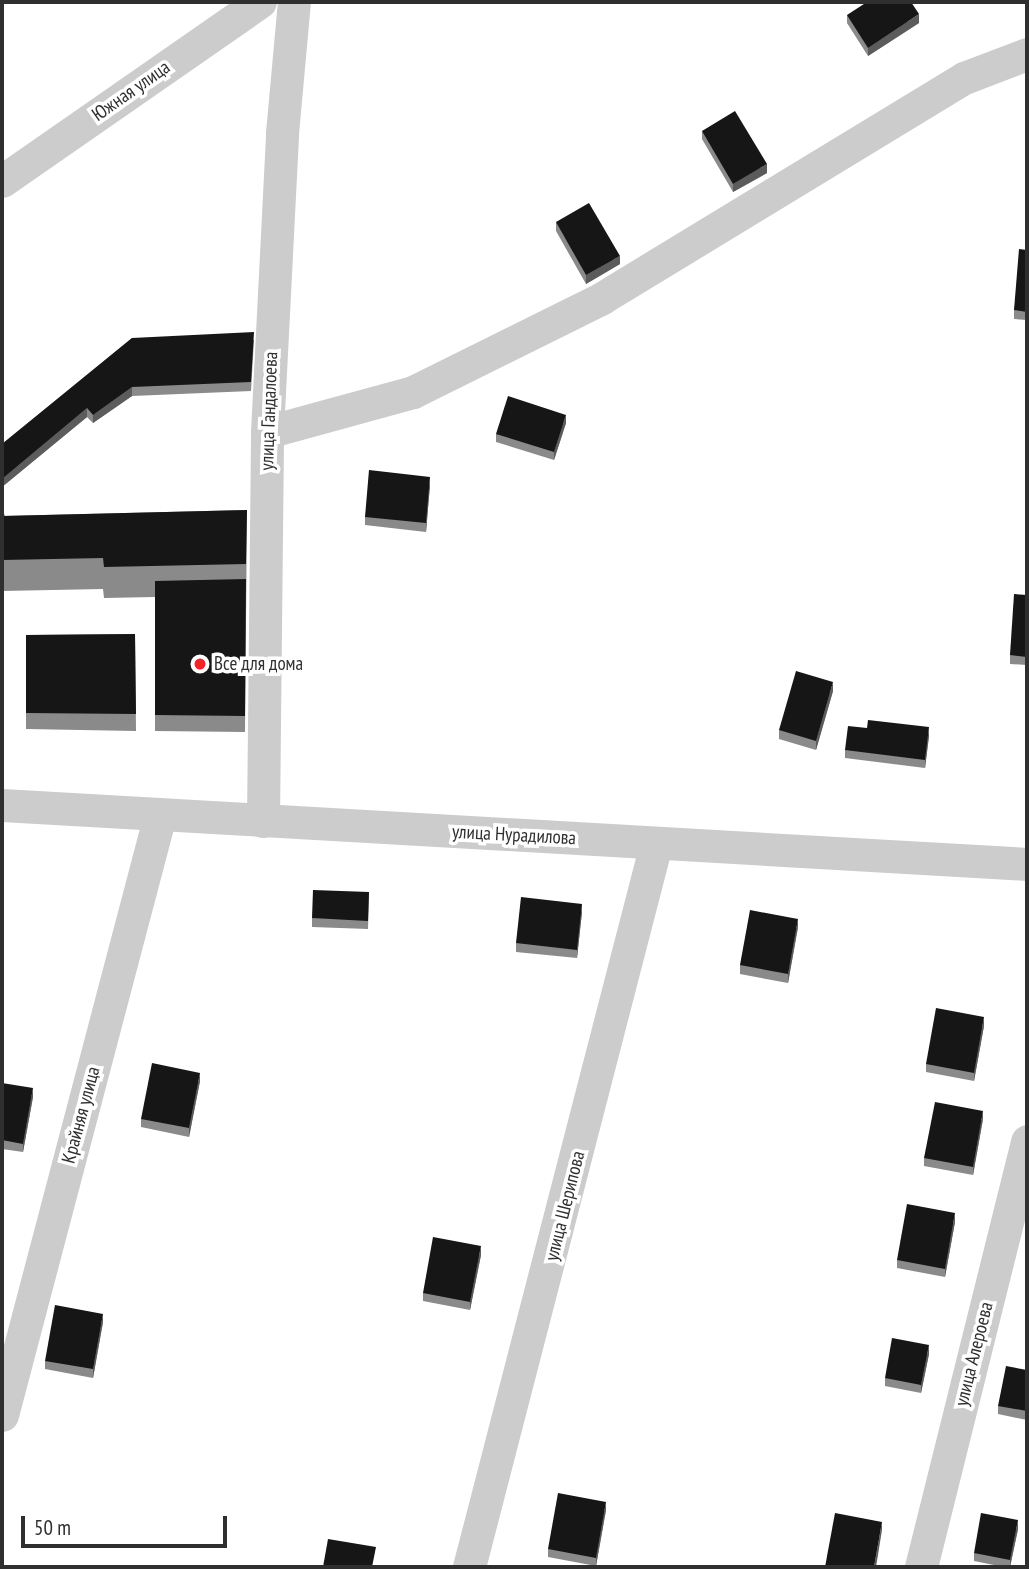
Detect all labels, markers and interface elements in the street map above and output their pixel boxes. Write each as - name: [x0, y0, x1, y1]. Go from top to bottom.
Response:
- street label: Южная улица: [88, 56, 174, 126]
- street label: улица Гандалоева: [256, 351, 282, 471]
- place label: Все для дома: [214, 653, 303, 675]
- marker: Все для дома: [192, 656, 208, 672]
- street label: улица Нурадилова: [451, 820, 577, 850]
- street label: Крайняя улица: [57, 1064, 105, 1166]
- street label: улица Шерипова: [540, 1149, 590, 1263]
- street label: улица Алероева: [950, 1299, 998, 1409]
- scale bar: [24, 1502, 231, 1546]
- text: 50 m: [34, 1514, 71, 1541]

